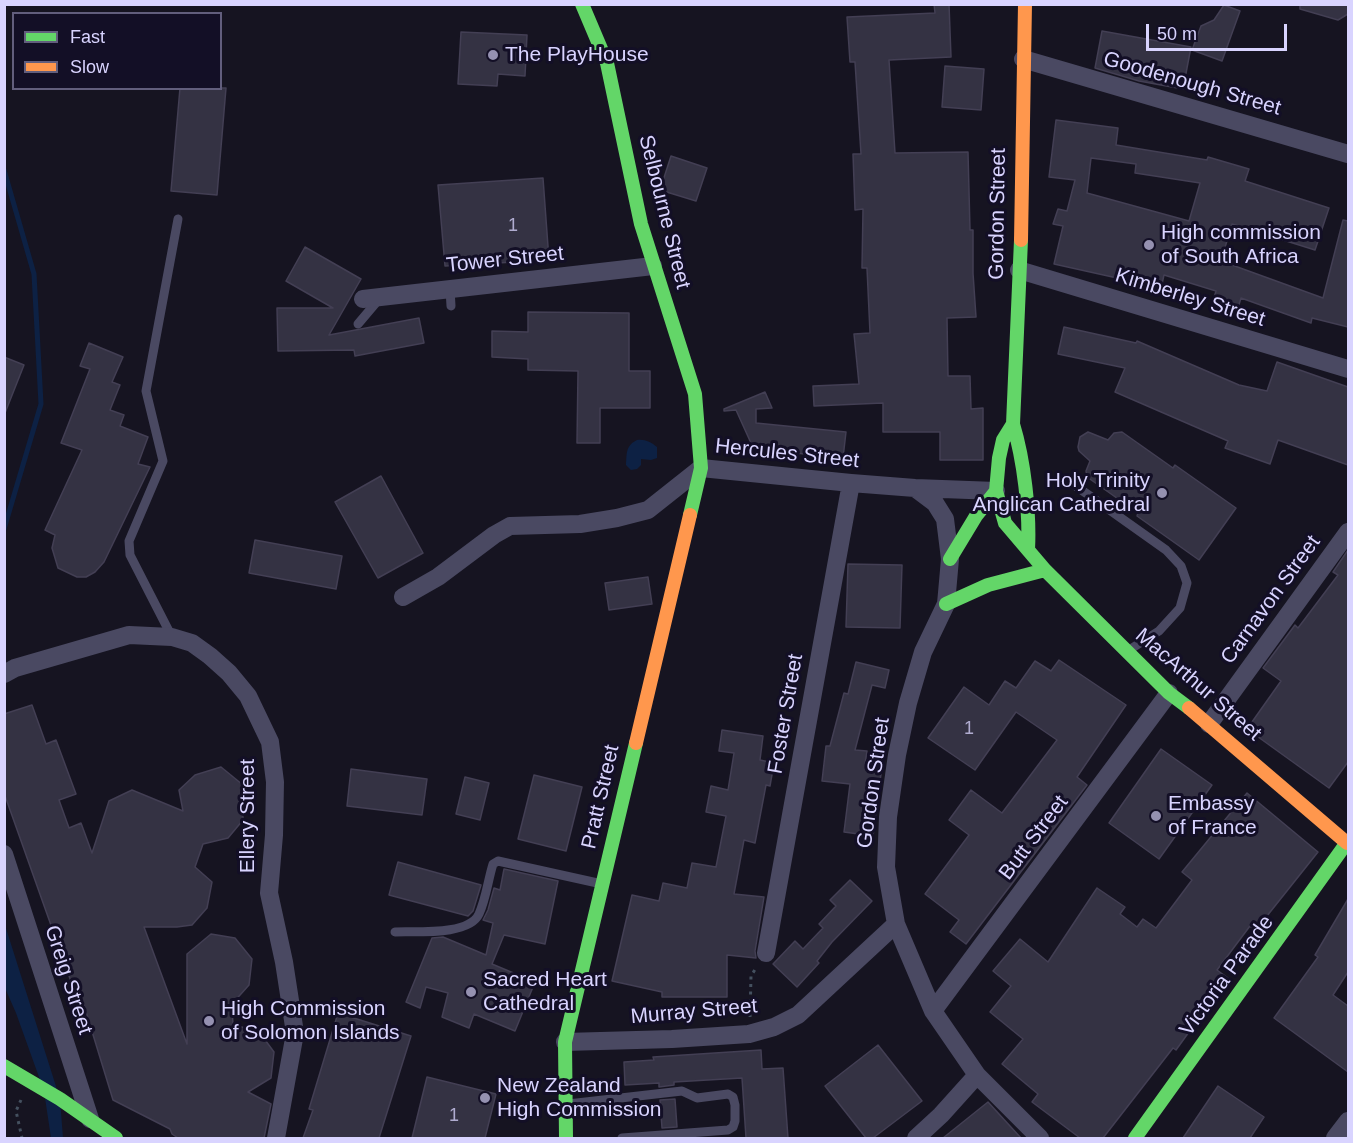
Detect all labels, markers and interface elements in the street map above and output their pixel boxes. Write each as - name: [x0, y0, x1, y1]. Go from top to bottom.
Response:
- legend: [12, 12, 222, 90]
- scale bar: [1149, 12, 1290, 50]
- text: 50 m: [1157, 24, 1197, 44]
- text: Fast: [70, 27, 105, 47]
- place label: The PlayHouse: [505, 42, 649, 68]
- street label: Goodenough Street: [1100, 47, 1284, 121]
- marker: The PlayHouse: [486, 48, 500, 62]
- text: Slow: [70, 57, 109, 77]
- street label: Selbourne Street: [633, 132, 695, 292]
- street label: Gordon Street: [984, 148, 1012, 280]
- house number: 1: [508, 215, 518, 237]
- place label: High commission of South Africa: [1161, 220, 1321, 270]
- marker: High commission of South Africa: [1142, 238, 1156, 252]
- street label: Tower Street: [445, 241, 565, 279]
- street label: Kimberley Street: [1112, 263, 1268, 333]
- street label: Hercules Street: [714, 434, 860, 474]
- place label: Holy Trinity Anglican Cathedral: [973, 468, 1150, 518]
- marker: Holy Trinity Anglican Cathedral: [1155, 486, 1169, 500]
- street label: Carnavon Street: [1216, 531, 1326, 669]
- street label: MacArthur Street: [1130, 623, 1266, 747]
- street label: Foster Street: [763, 652, 809, 776]
- street label: Gordon Street: [852, 716, 896, 850]
- house number: 1: [964, 718, 974, 740]
- street label: Pratt Street: [577, 742, 625, 852]
- street label: Ellery Street: [235, 759, 261, 873]
- street label: Butt Street: [994, 791, 1074, 885]
- place label: Embassy of France: [1168, 791, 1257, 841]
- marker: Embassy of France: [1149, 809, 1163, 823]
- street label: Victoria Parade: [1175, 911, 1279, 1041]
- street label: Greig Street: [39, 922, 97, 1038]
- place label: Sacred Heart Cathedral: [483, 967, 607, 1017]
- marker: Sacred Heart Cathedral: [464, 985, 478, 999]
- street label: Murray Street: [630, 994, 758, 1030]
- place label: High Commission of Solomon Islands: [221, 996, 400, 1046]
- marker: High Commission of Solomon Islands: [202, 1014, 216, 1028]
- place label: New Zealand High Commission: [497, 1073, 662, 1123]
- marker: New Zealand High Commission: [478, 1091, 492, 1105]
- house number: 1: [449, 1105, 459, 1127]

